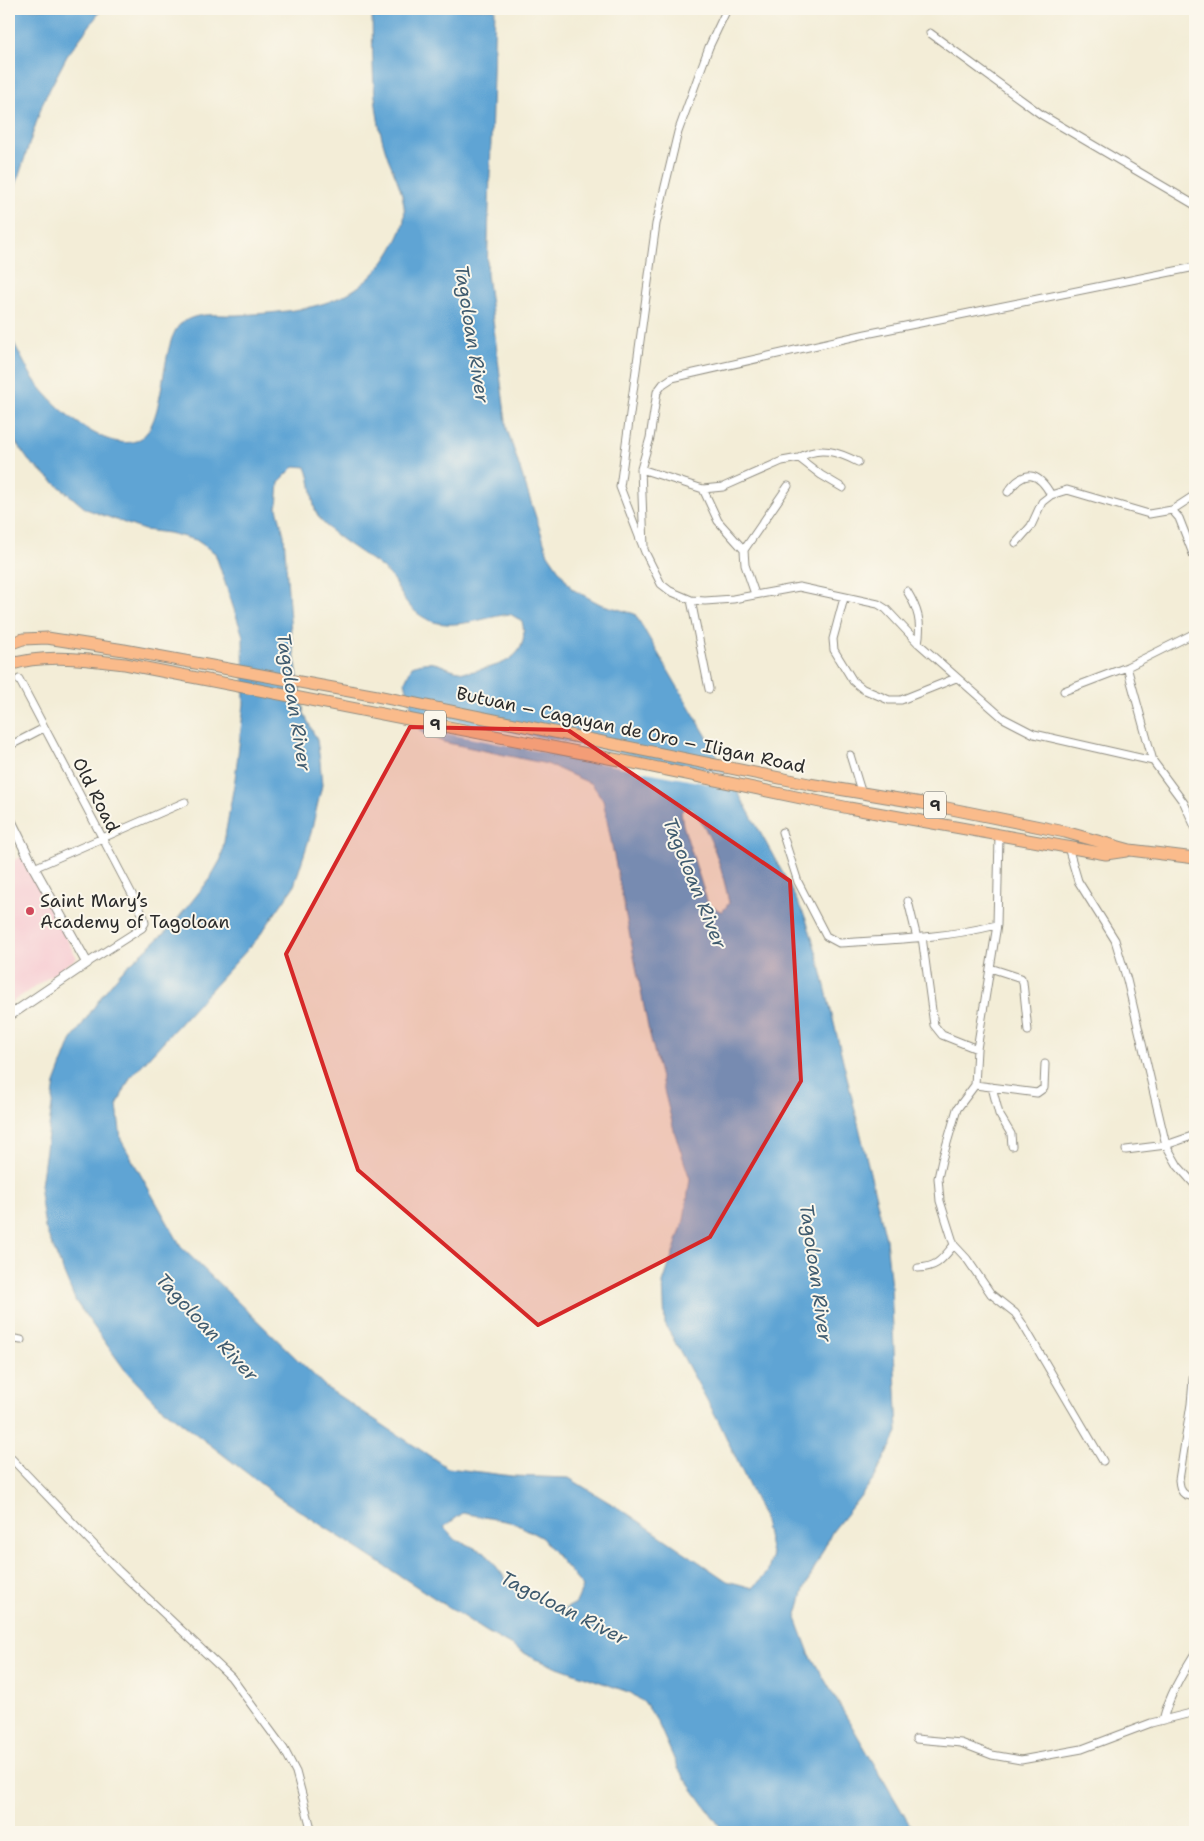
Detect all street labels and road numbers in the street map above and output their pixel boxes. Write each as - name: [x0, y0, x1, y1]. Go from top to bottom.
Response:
- street label: Butuan – Cagayan de Oro – Iligan Road: [454, 681, 808, 779]
- road number: 9: [424, 711, 446, 738]
- street label: Old Road: [67, 753, 125, 837]
- road number: 9: [924, 792, 946, 818]

